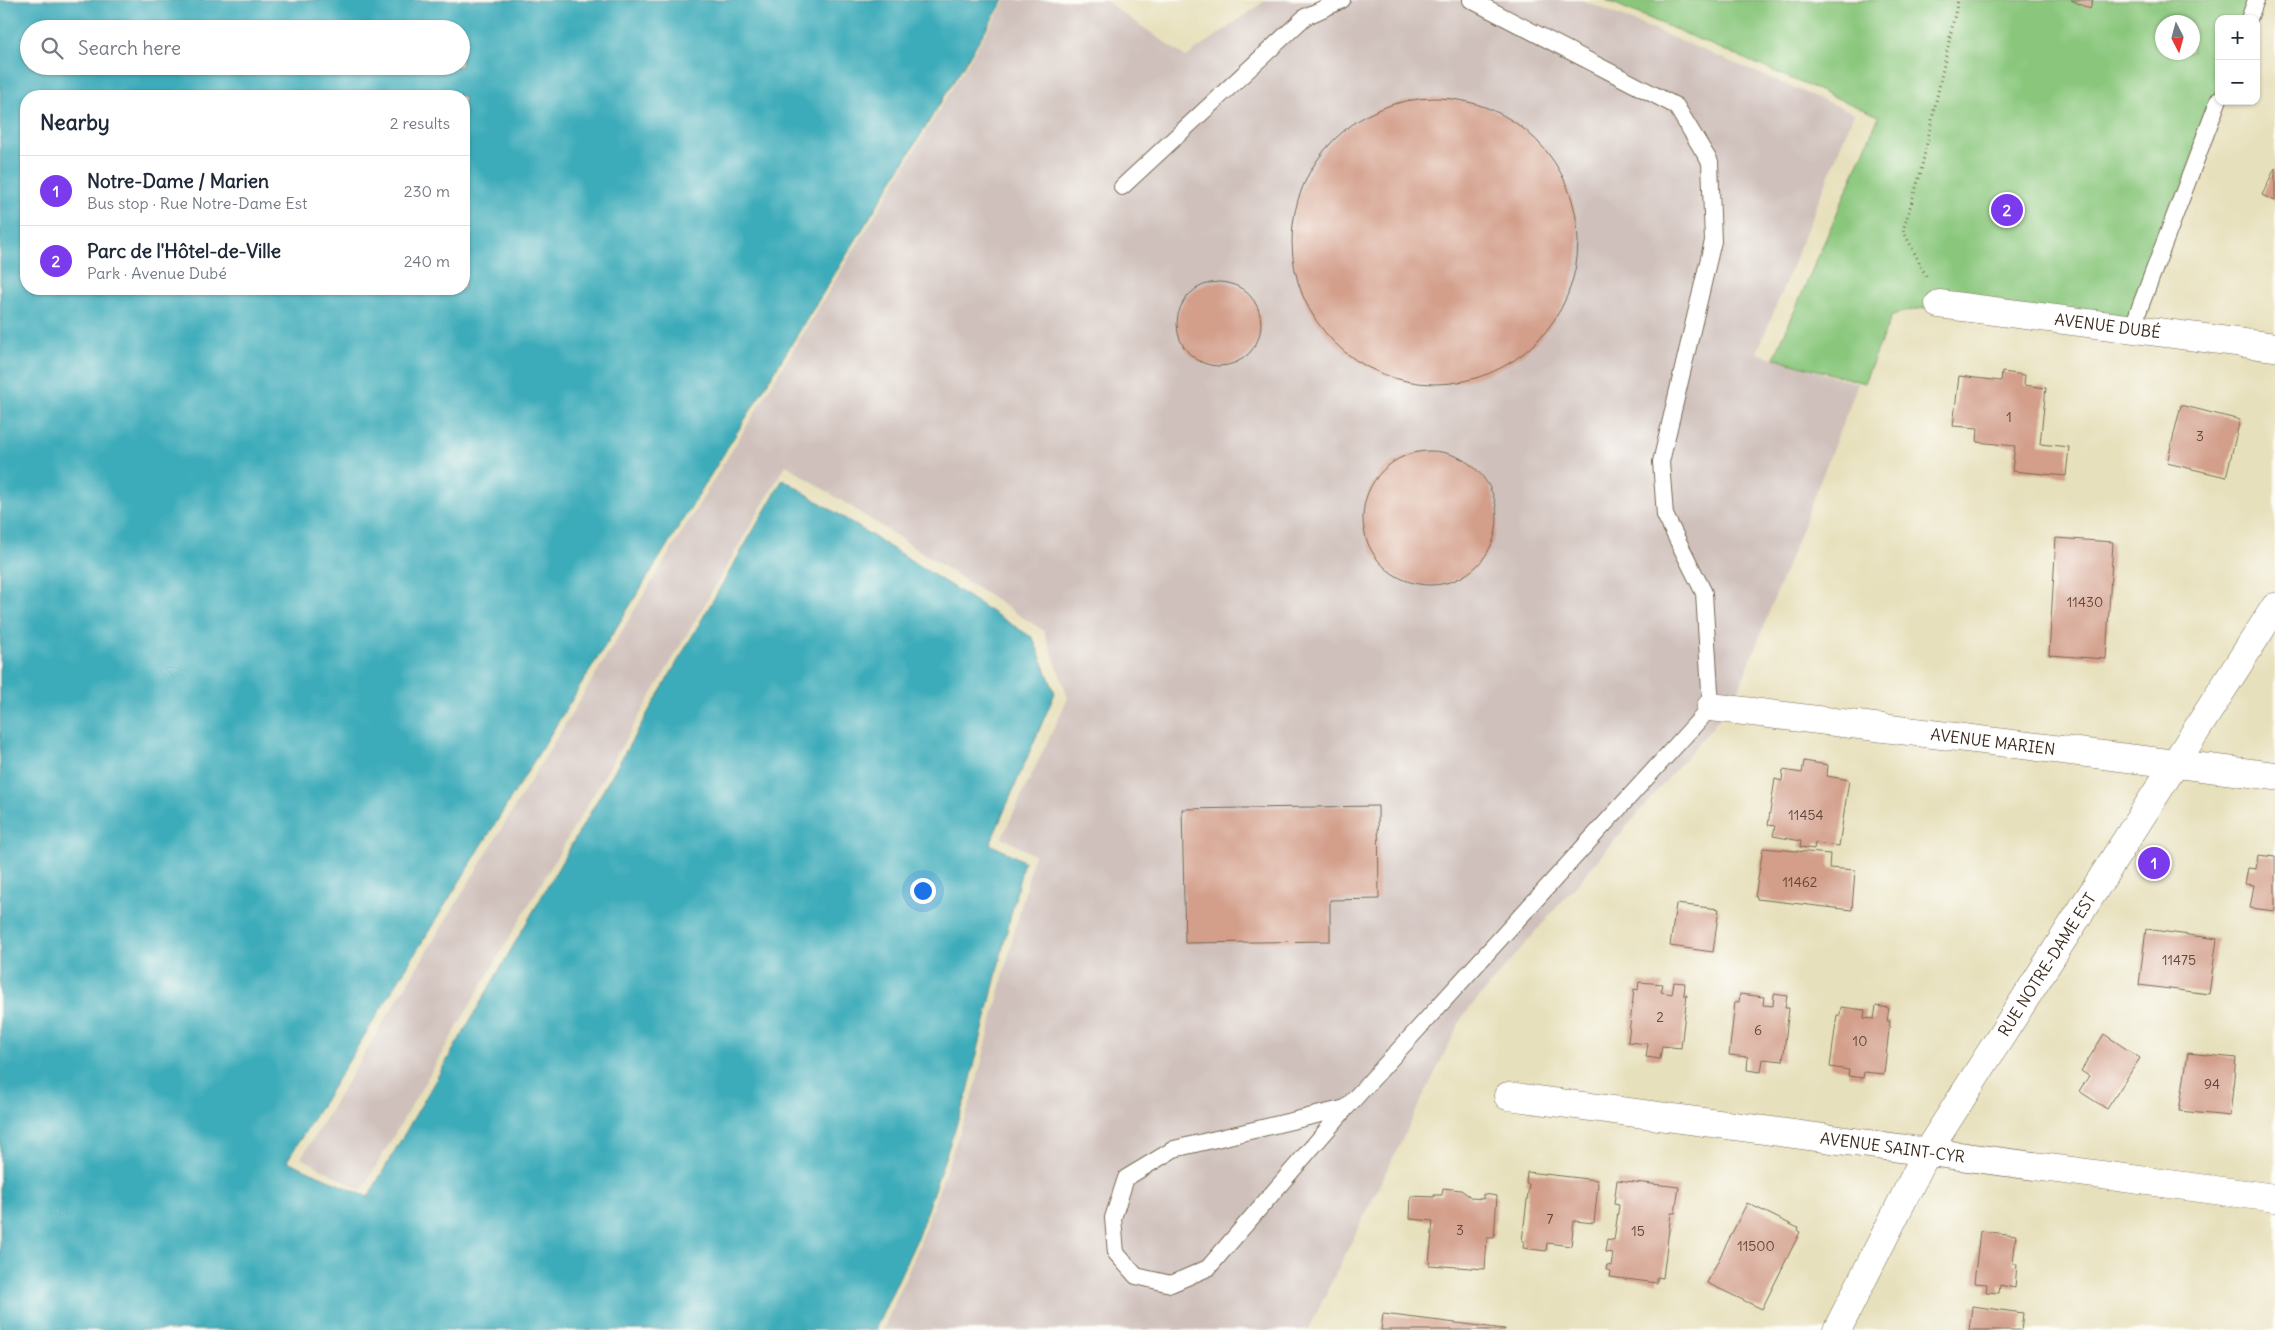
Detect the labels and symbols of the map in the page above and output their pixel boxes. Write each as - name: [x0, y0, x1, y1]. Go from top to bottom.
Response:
- north arrow: [2155, 15, 2200, 60]
- pin: 2: [1991, 191, 2023, 229]
- street label: AVENUE DUBÉ: [2053, 309, 2162, 342]
- house number: 1: [2006, 408, 2012, 426]
- house number: 3: [2196, 427, 2204, 445]
- house number: 11430: [2067, 593, 2103, 611]
- street label: AVENUE MARIEN: [1929, 724, 2056, 759]
- house number: 11454: [1788, 806, 1824, 824]
- pin: 1: [2138, 844, 2170, 882]
- house number: 11462: [1783, 873, 1818, 891]
- your location: [910, 878, 936, 904]
- street label: RUE NOTRE-DAME EST: [1994, 889, 2100, 1040]
- house number: 11475: [2162, 951, 2196, 969]
- house number: 2: [1656, 1008, 1664, 1026]
- house number: 6: [1754, 1021, 1762, 1039]
- house number: 10: [1853, 1032, 1867, 1050]
- house number: 94: [2204, 1075, 2220, 1093]
- street label: AVENUE SAINT-CYR: [1819, 1128, 1966, 1167]
- house number: 7: [1547, 1210, 1554, 1228]
- house number: 3: [1456, 1221, 1464, 1239]
- house number: 15: [1631, 1222, 1645, 1240]
- house number: 11500: [1737, 1237, 1775, 1255]

